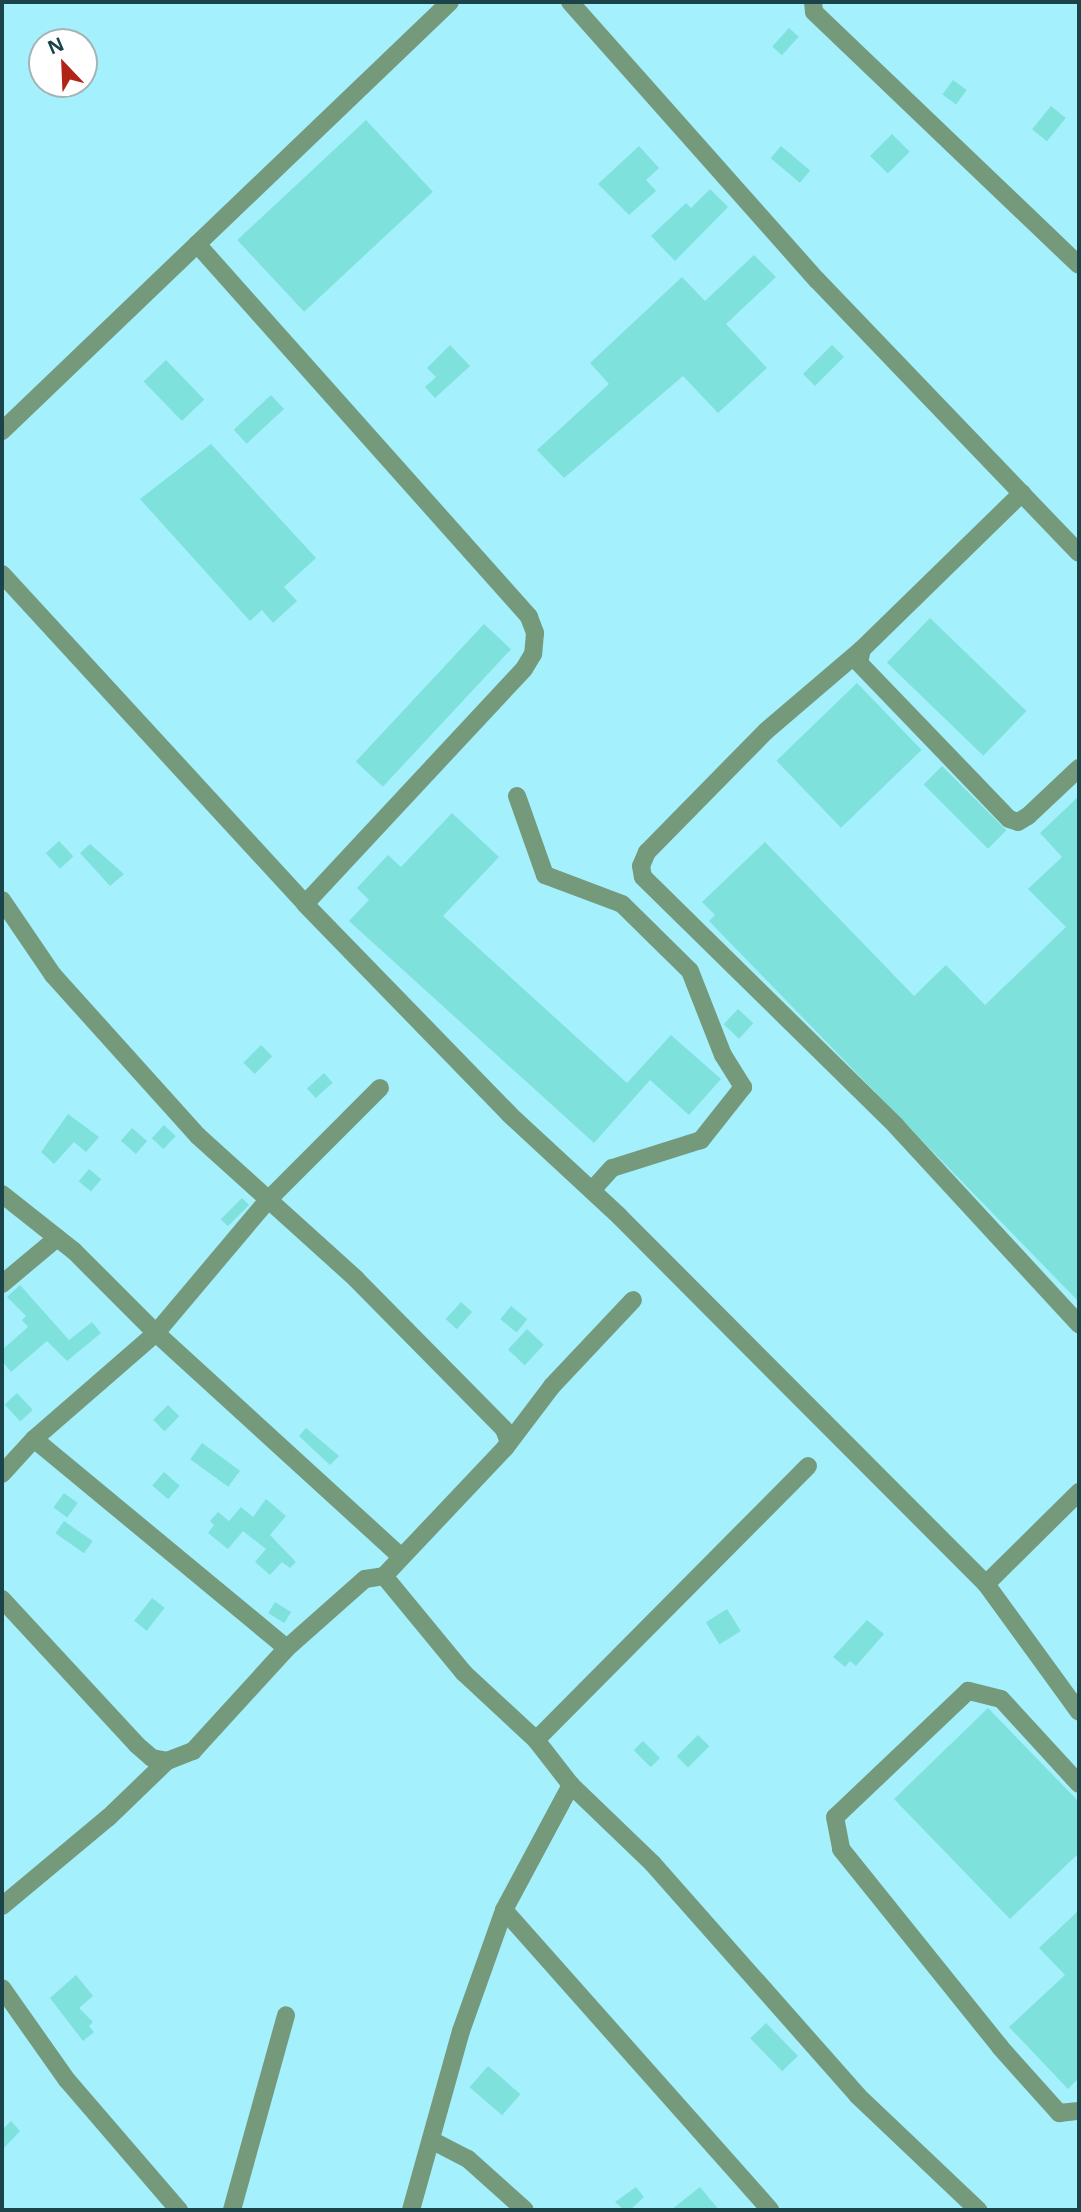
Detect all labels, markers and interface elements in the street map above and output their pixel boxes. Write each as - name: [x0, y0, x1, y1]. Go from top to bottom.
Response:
- north arrow: [28, 28, 98, 98]
- text: N: [43, 31, 68, 60]

